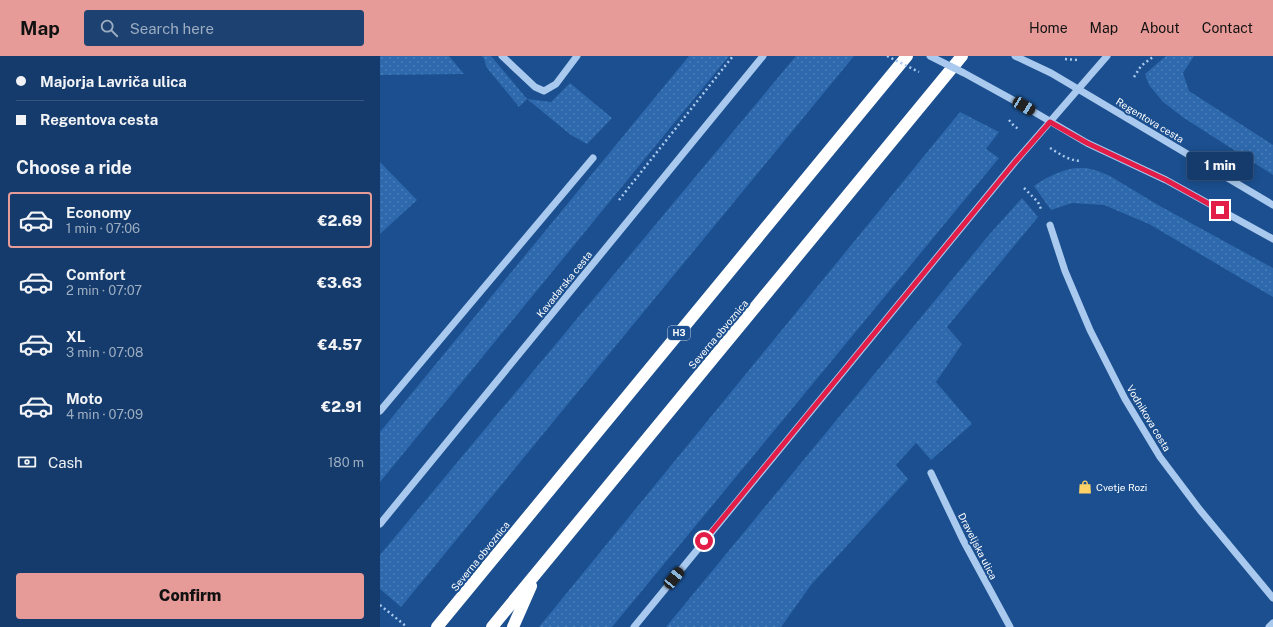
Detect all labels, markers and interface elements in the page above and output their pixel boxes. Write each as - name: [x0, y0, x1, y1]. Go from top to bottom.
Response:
- search box: [84, 10, 364, 46]
- text: Map: [20, 17, 60, 39]
- icon: search: [98, 17, 120, 39]
- text: Search here: [130, 20, 214, 37]
- text: Home: [1029, 20, 1068, 36]
- text: Map: [1090, 20, 1118, 36]
- text: About: [1140, 20, 1180, 36]
- text: Contact: [1202, 20, 1253, 36]
- text: Majorja Lavriča ulica: [40, 73, 187, 90]
- car: [1011, 95, 1037, 117]
- street label: Regentova cesta: [1114, 95, 1186, 145]
- text: Regentova cesta: [40, 111, 158, 128]
- callout: 1 min: [1187, 152, 1253, 180]
- text: Choose a ride: [16, 157, 132, 178]
- text: 1 min: [1204, 158, 1236, 173]
- route end: [1211, 201, 1229, 219]
- icon: car: [18, 202, 54, 238]
- text: Economy: [66, 204, 131, 221]
- text: €2.69: [317, 212, 362, 229]
- text: 1 min · 07:06: [66, 221, 140, 236]
- street label: Kavadarska cesta: [534, 248, 594, 320]
- icon: car: [18, 264, 54, 300]
- text: Comfort: [66, 266, 126, 283]
- text: €3.63: [317, 274, 362, 291]
- text: 2 min · 07:07: [66, 283, 142, 298]
- street label: Severna obvoznica: [686, 297, 750, 371]
- icon: car: [18, 326, 54, 362]
- road number: H3: [668, 326, 690, 340]
- text: XL: [66, 328, 85, 345]
- text: €4.57: [318, 336, 362, 353]
- text: 3 min · 07:08: [66, 345, 143, 360]
- street label: Vodnikova cesta: [1124, 383, 1174, 453]
- icon: car: [18, 388, 54, 424]
- text: Moto: [66, 390, 103, 407]
- text: €2.91: [321, 398, 362, 415]
- text: 4 min · 07:09: [66, 407, 143, 422]
- icon: cash: [16, 451, 38, 473]
- text: Cash: [48, 454, 83, 471]
- text: 180 m: [328, 455, 364, 470]
- shop icon: Cvetje Rozi: [1077, 479, 1093, 495]
- place label: Cvetje Rozi: [1096, 481, 1147, 493]
- street label: Draveljska ulica: [956, 511, 1000, 581]
- street label: Severna obvoznica: [448, 519, 512, 593]
- route start: [695, 532, 713, 550]
- car: [662, 565, 686, 591]
- button: Confirm: [16, 573, 364, 619]

